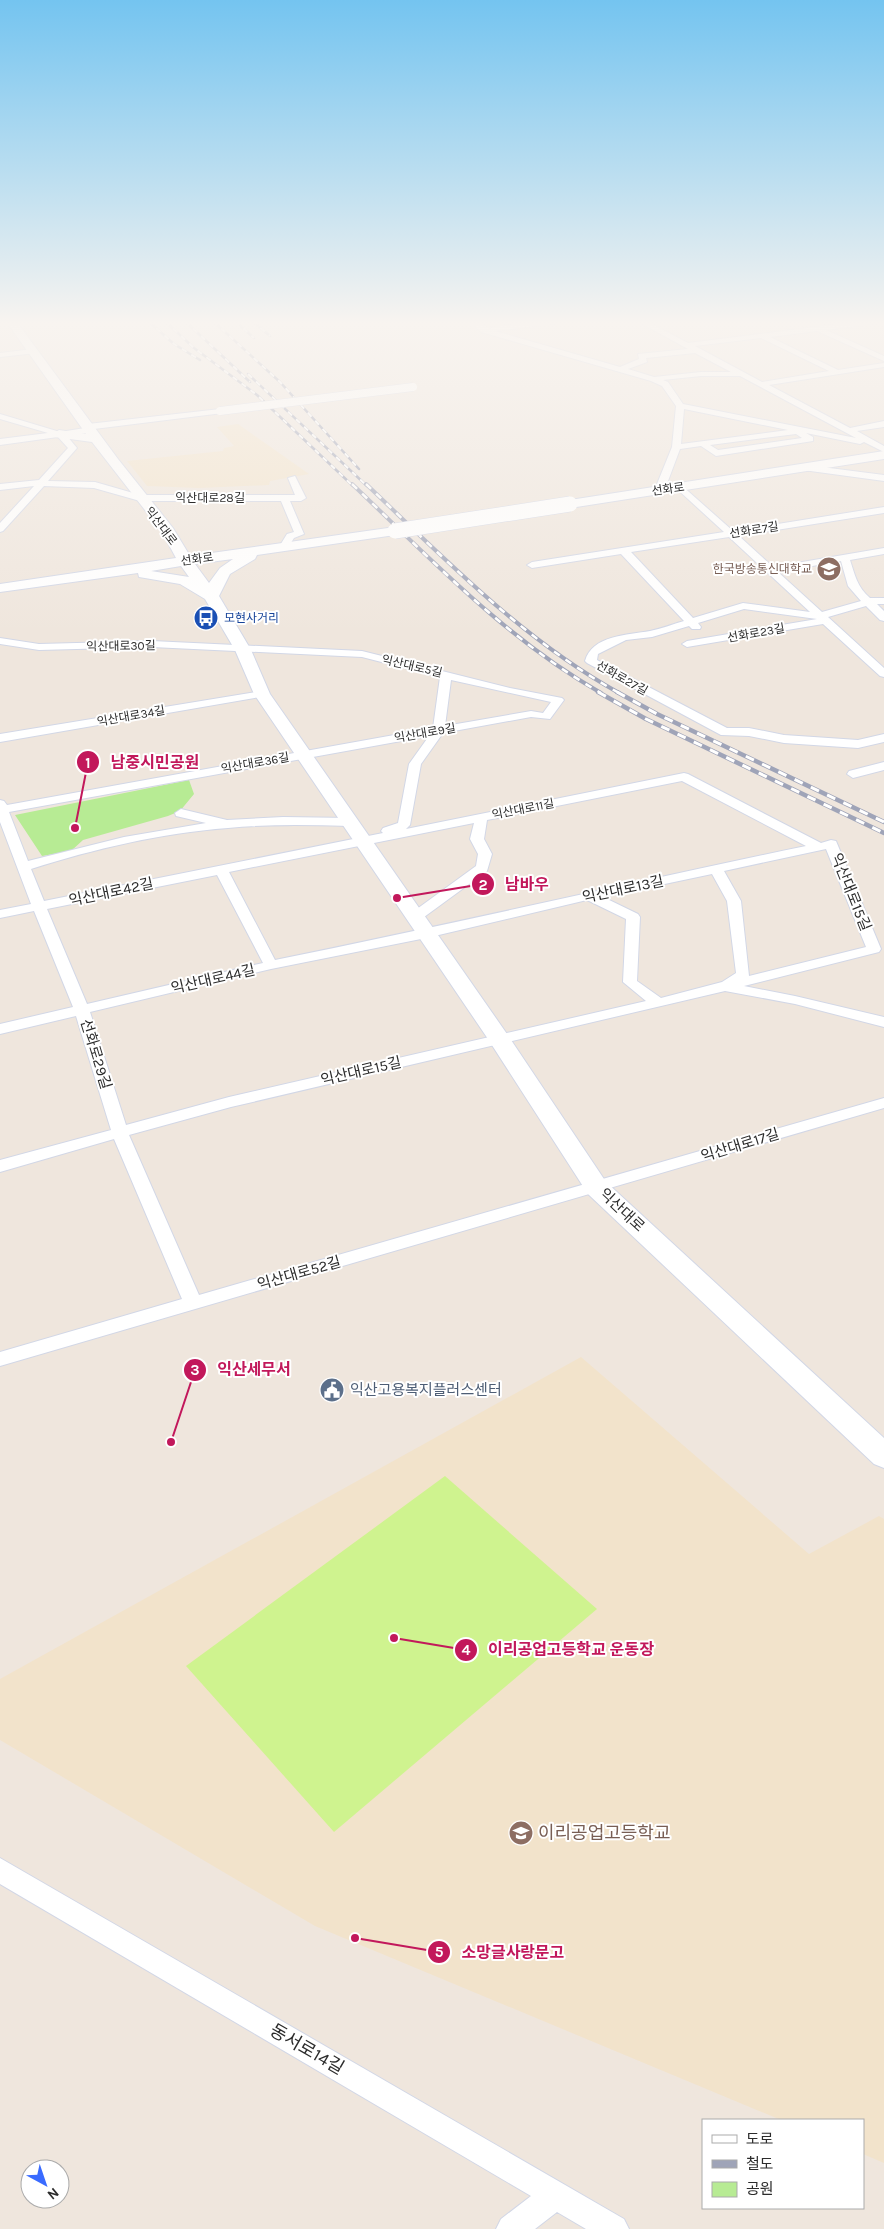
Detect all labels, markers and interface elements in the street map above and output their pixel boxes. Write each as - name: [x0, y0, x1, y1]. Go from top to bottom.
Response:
- street label: 선화로: [651, 480, 685, 498]
- street label: 익산대로28길: [175, 491, 245, 505]
- street label: 익산대로: [142, 504, 180, 548]
- street label: 선화로7길: [728, 519, 780, 541]
- street label: 선화로: [180, 550, 214, 568]
- school or university icon: 한국방송통신대학교: [816, 556, 842, 582]
- place label: 한국방송통신대학교: [713, 562, 812, 576]
- bus stop icon: 모현사거리: [193, 605, 219, 631]
- place label: 모현사거리: [224, 611, 279, 625]
- street label: 선화로23길: [726, 621, 786, 645]
- street label: 익산대로30길: [86, 638, 156, 654]
- street label: 익산대로5길: [380, 652, 444, 680]
- street label: 선화로27길: [594, 658, 650, 698]
- street label: 익산대로34길: [96, 703, 166, 729]
- street label: 익산대로9길: [393, 721, 457, 745]
- callout: 남중시민공원: [75, 747, 209, 778]
- street label: 익산대로36길: [220, 750, 290, 776]
- text: 남중시민공원: [111, 753, 199, 772]
- text: 1: [85, 754, 91, 772]
- street label: 익산대로11길: [491, 796, 555, 822]
- street label: 익산대로15길: [827, 850, 875, 934]
- callout: 남바우: [470, 869, 559, 900]
- street label: 익산대로13길: [581, 872, 665, 906]
- street label: 익산대로42길: [67, 874, 155, 910]
- text: 남바우: [505, 875, 549, 894]
- text: 2: [478, 876, 488, 894]
- street label: 익산대로44길: [169, 961, 257, 997]
- street label: 선화로29길: [77, 1017, 115, 1091]
- street label: 익산대로15길: [319, 1053, 403, 1089]
- street label: 익산대로17길: [699, 1125, 781, 1165]
- street label: 익산대로: [596, 1185, 648, 1235]
- street label: 익산대로52길: [255, 1252, 343, 1294]
- callout: 익산세무서: [182, 1354, 301, 1385]
- text: 익산세무서: [217, 1360, 291, 1379]
- text: 3: [190, 1361, 200, 1379]
- public building icon: 익산고용복지플러스센터: [319, 1377, 345, 1403]
- place label: 익산고용복지플러스센터: [350, 1381, 502, 1399]
- callout: 이리공업고등학교 운동장: [453, 1634, 664, 1665]
- text: 이리공업고등학교 운동장: [488, 1640, 654, 1659]
- text: 4: [462, 1641, 471, 1659]
- school or university icon: 이리공업고등학교: [508, 1820, 534, 1846]
- place label: 이리공업고등학교: [538, 1822, 670, 1844]
- callout: 소망글사랑문고: [427, 1937, 575, 1968]
- text: 5: [435, 1943, 444, 1961]
- text: 소망글사랑문고: [461, 1943, 565, 1962]
- street label: 동서로14길: [266, 2019, 348, 2079]
- legend: [702, 2119, 864, 2209]
- text: 도로: [746, 2130, 774, 2148]
- text: 철도: [746, 2155, 774, 2173]
- north arrow: [20, 2159, 70, 2209]
- text: 공원: [746, 2180, 774, 2198]
- text: N: [44, 2184, 62, 2203]

